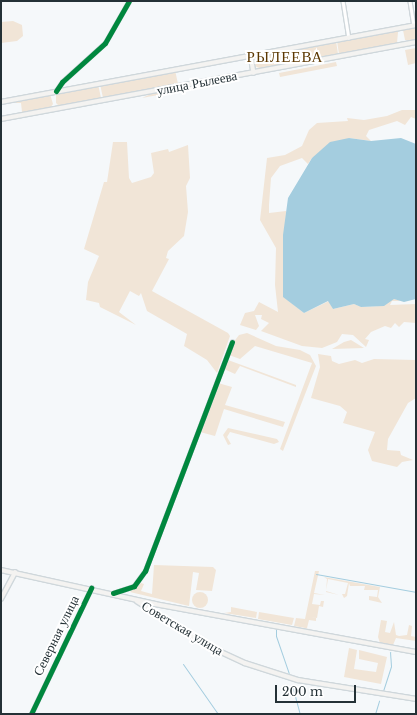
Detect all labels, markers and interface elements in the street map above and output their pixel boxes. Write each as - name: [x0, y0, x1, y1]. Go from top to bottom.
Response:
- district label: РЫЛЕЕВА: [247, 48, 323, 66]
- street label: улица Рылеева: [155, 69, 239, 99]
- street label: Северная улица: [31, 593, 83, 679]
- street label: Советская улица: [138, 599, 226, 659]
- scale bar: [277, 677, 358, 703]
- text: 200 m: [282, 684, 323, 699]

